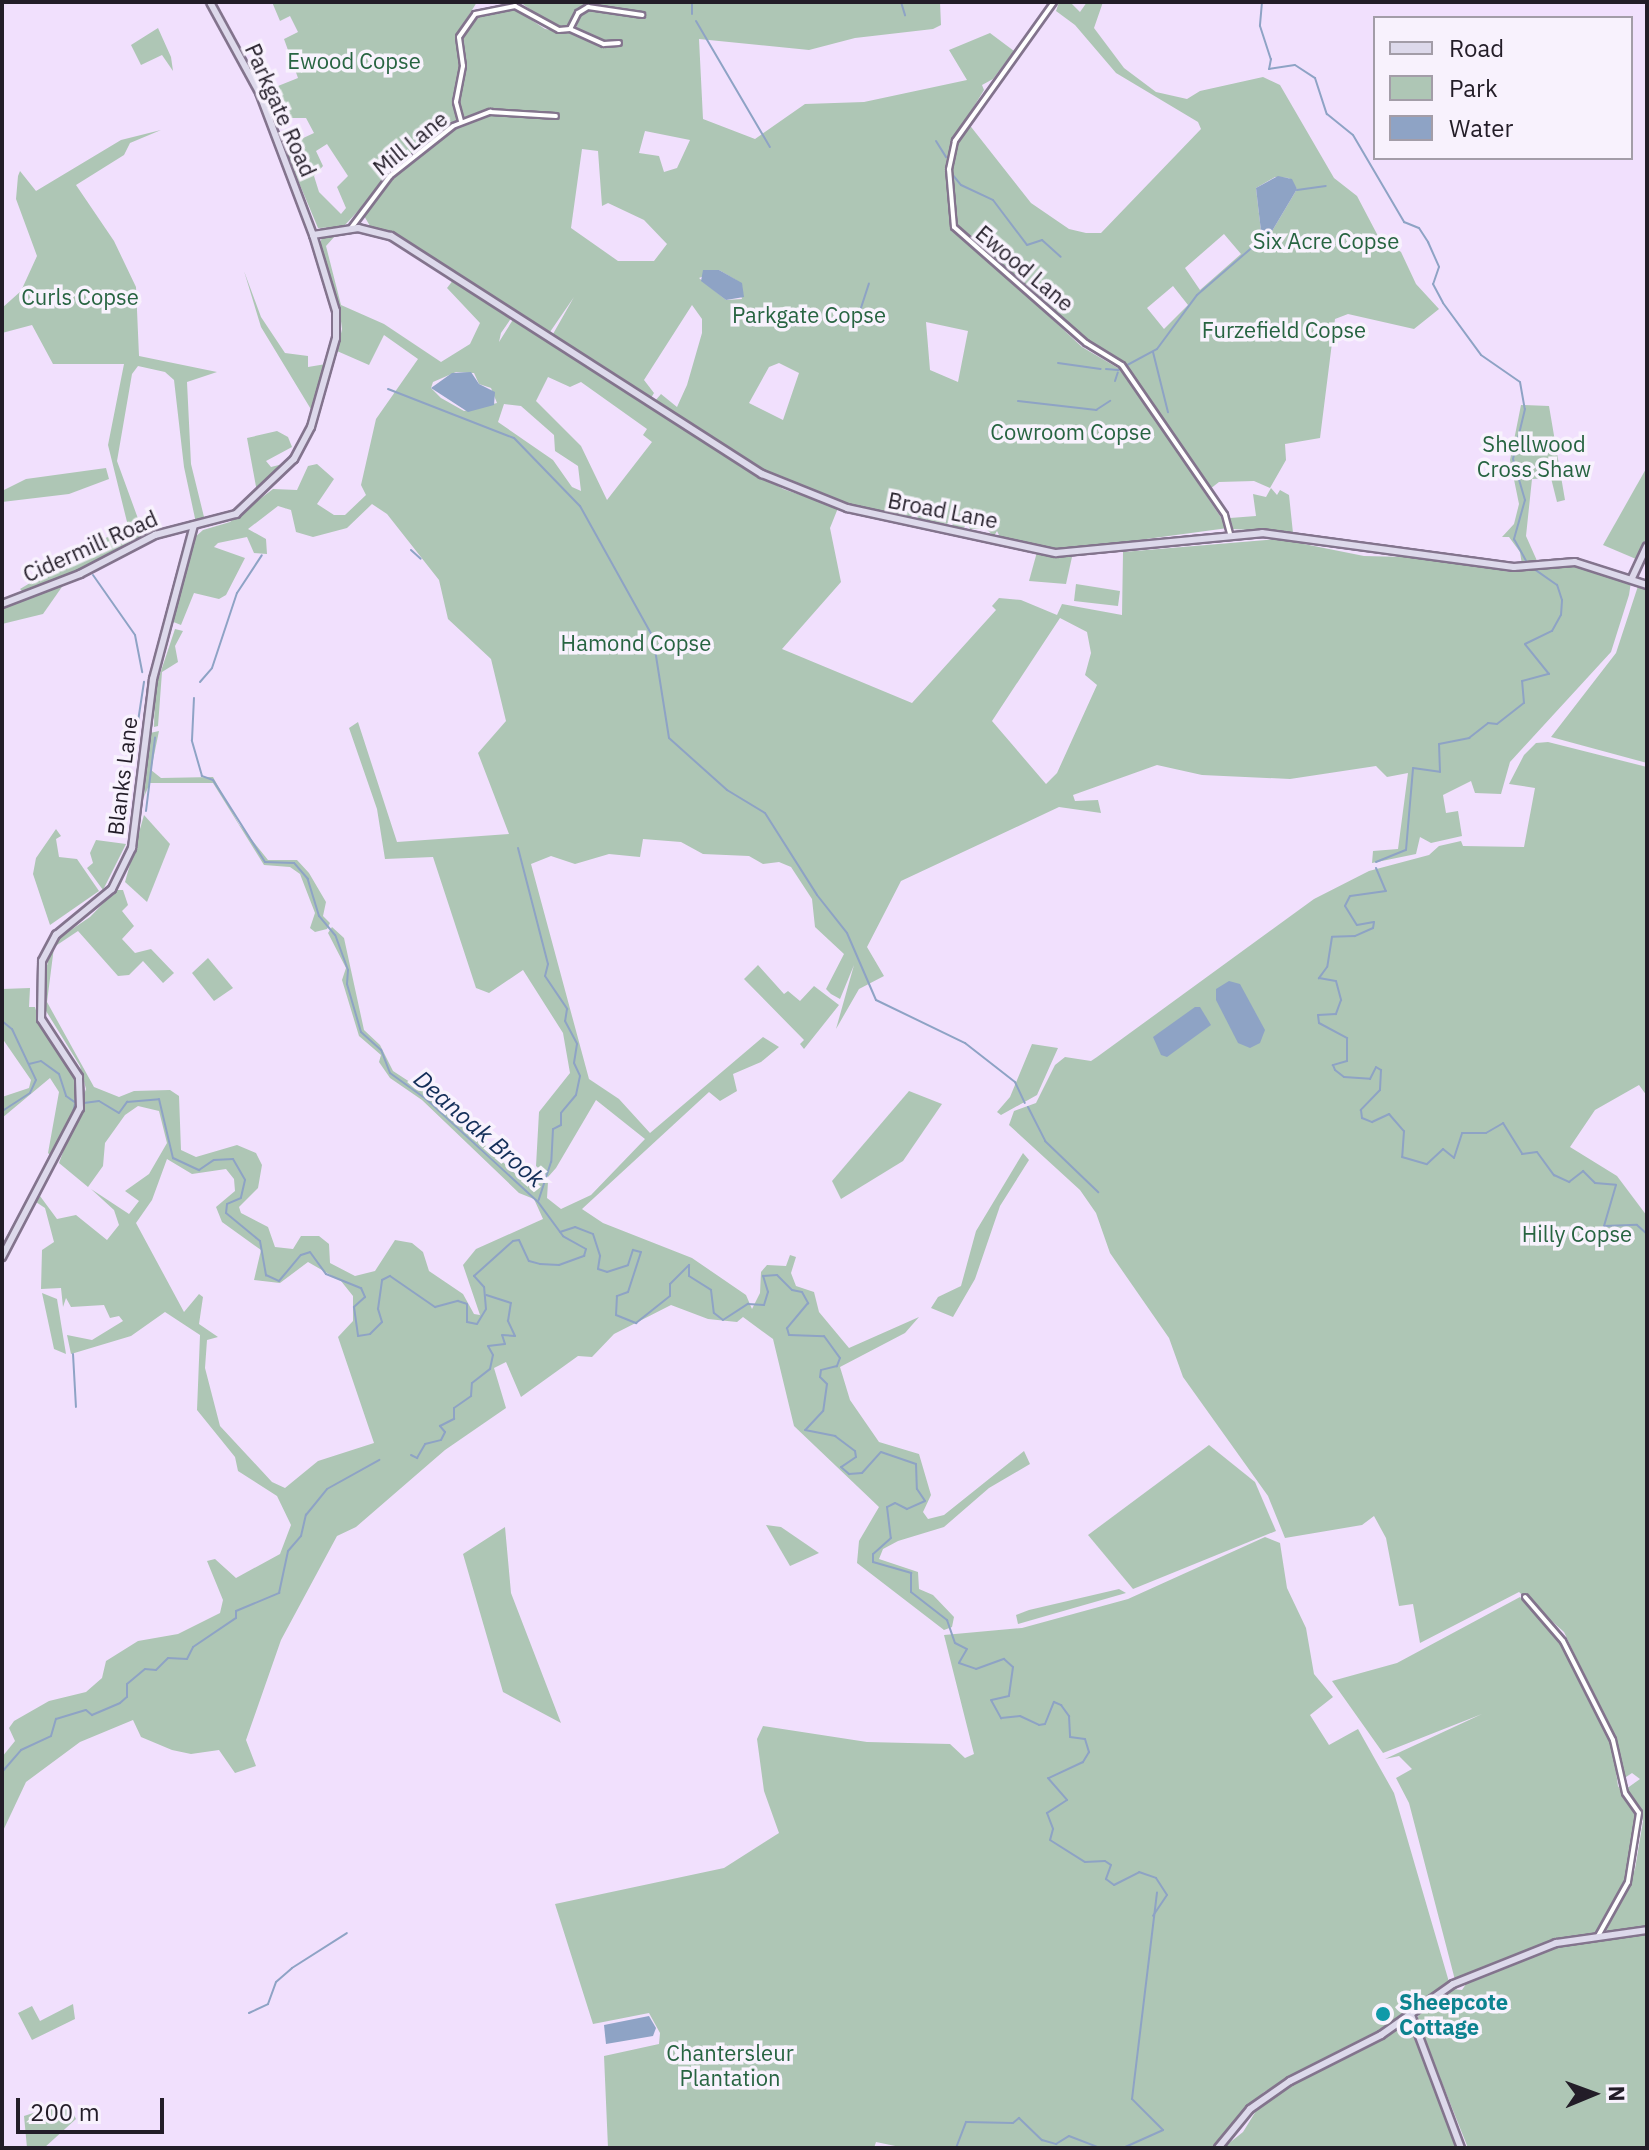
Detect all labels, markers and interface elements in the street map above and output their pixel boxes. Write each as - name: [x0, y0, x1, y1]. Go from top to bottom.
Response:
- legend: [1373, 16, 1633, 160]
- text: Road: [1449, 32, 1504, 64]
- street label: Parkgate Road: [240, 39, 322, 181]
- park label: Ewood Copse: [287, 48, 421, 74]
- text: Park: [1449, 72, 1498, 104]
- street label: Mill Lane: [368, 105, 452, 181]
- text: Water: [1449, 112, 1513, 144]
- street label: Ewood Lane: [971, 219, 1079, 317]
- park label: Six Acre Copse: [1253, 228, 1399, 254]
- park label: Curls Copse: [21, 284, 139, 310]
- park label: Parkgate Copse: [732, 302, 886, 328]
- park label: Furzefield Copse: [1202, 317, 1366, 343]
- park label: Cowroom Copse: [990, 419, 1152, 445]
- park label: Shellwood Cross Shaw: [1477, 430, 1591, 482]
- street label: Broad Lane: [886, 486, 1000, 534]
- street label: Cidermill Road: [19, 505, 161, 587]
- park label: Hamond Copse: [561, 630, 711, 656]
- street label: Blanks Lane: [102, 715, 142, 837]
- water label: Deanoak Brook: [408, 1065, 550, 1193]
- park label: Hilly Copse: [1522, 1221, 1632, 1247]
- place label: Sheepcote Cottage: [1399, 1988, 1508, 2040]
- marker: Sheepcote Cottage: [1374, 2005, 1392, 2023]
- park label: Chantersleur Plantation: [666, 2039, 794, 2090]
- north arrow: [1553, 2054, 1633, 2134]
- scale bar: [20, 2082, 168, 2132]
- text: N: [1603, 2085, 1632, 2102]
- text: 200 m: [30, 2096, 100, 2128]

